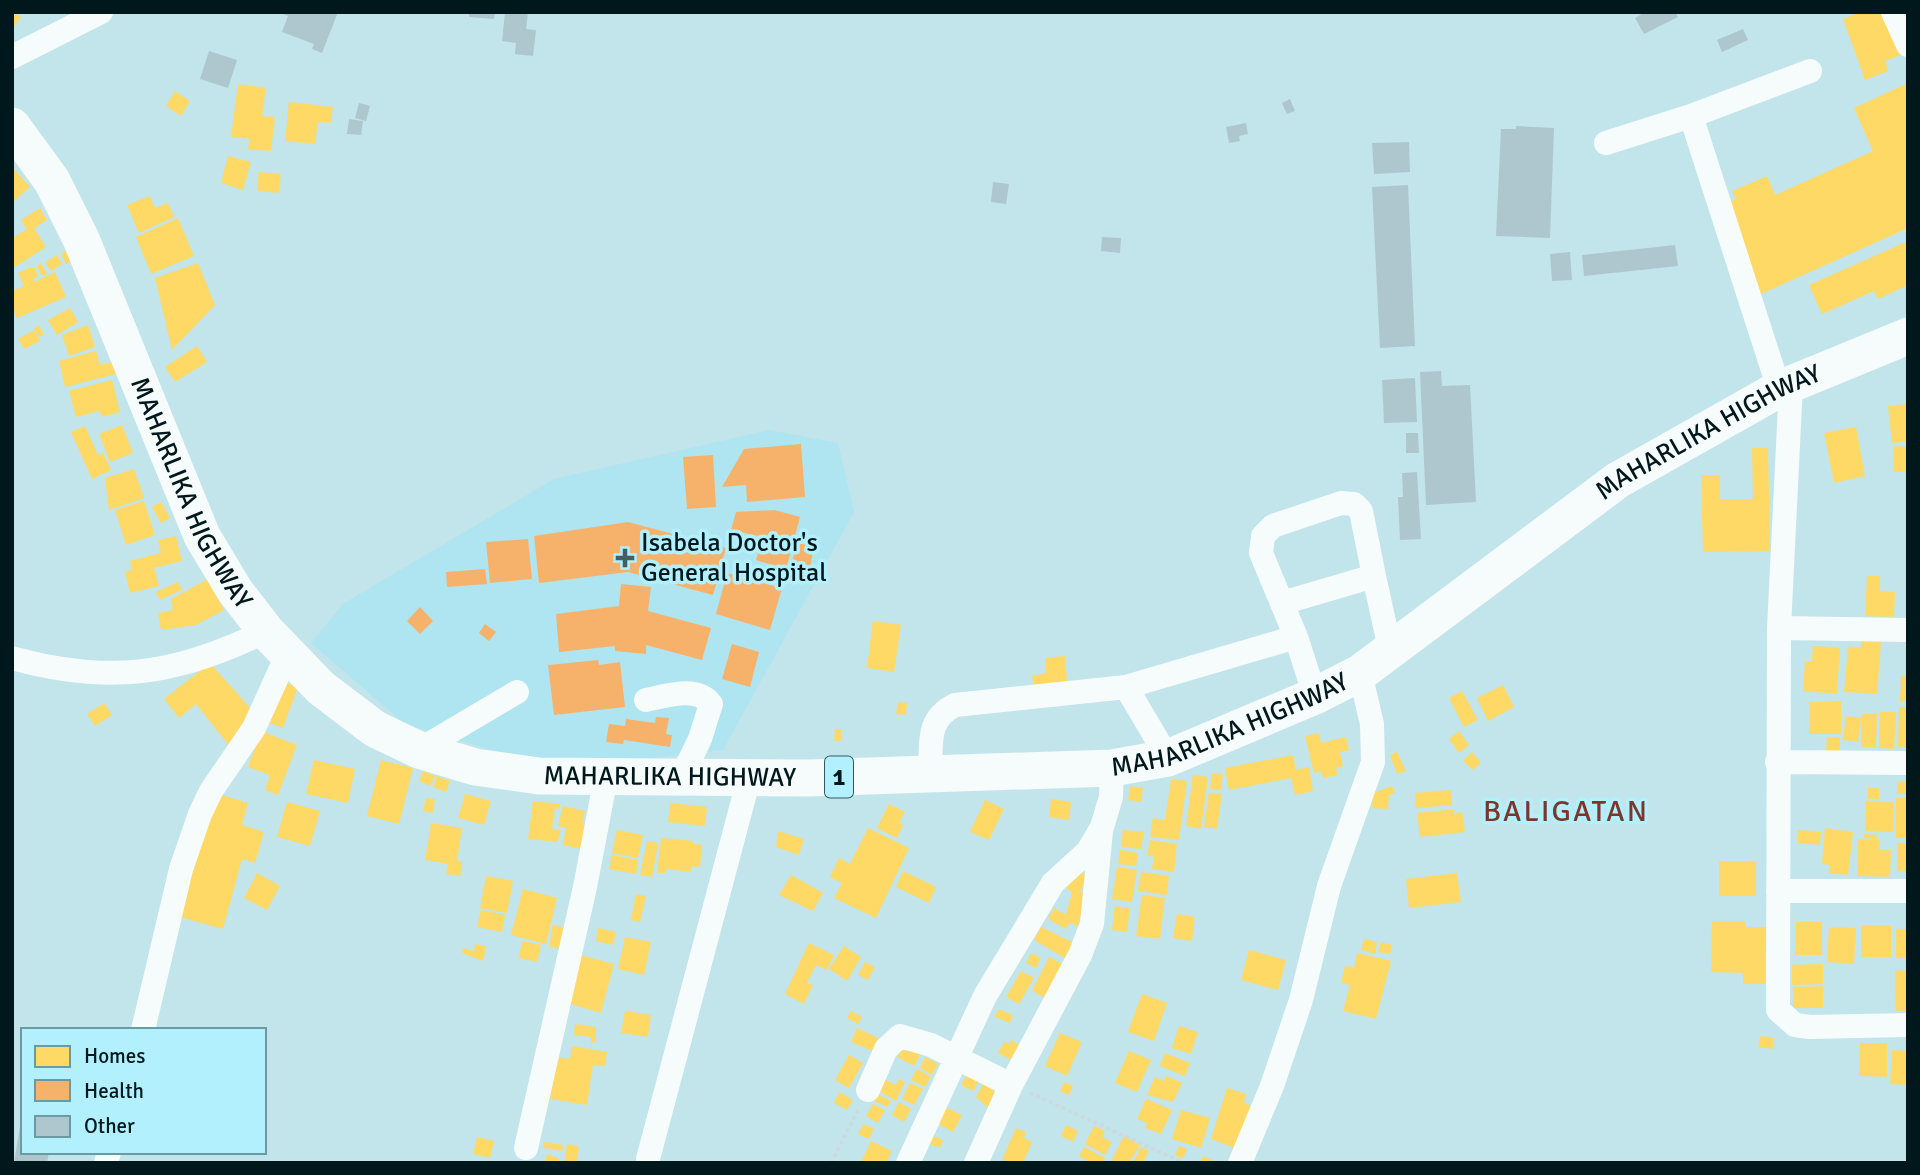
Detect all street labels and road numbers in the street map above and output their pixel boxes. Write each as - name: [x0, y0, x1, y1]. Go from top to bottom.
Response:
- street label: MAHARLIKA HIGHWAY: [1589, 358, 1826, 507]
- street label: MAHARLIKA HIGHWAY: [123, 373, 259, 615]
- street label: MAHARLIKA HIGHWAY: [1109, 666, 1354, 784]
- road number: 1: [825, 756, 853, 798]
- street label: MAHARLIKA HIGHWAY: [543, 760, 796, 794]

